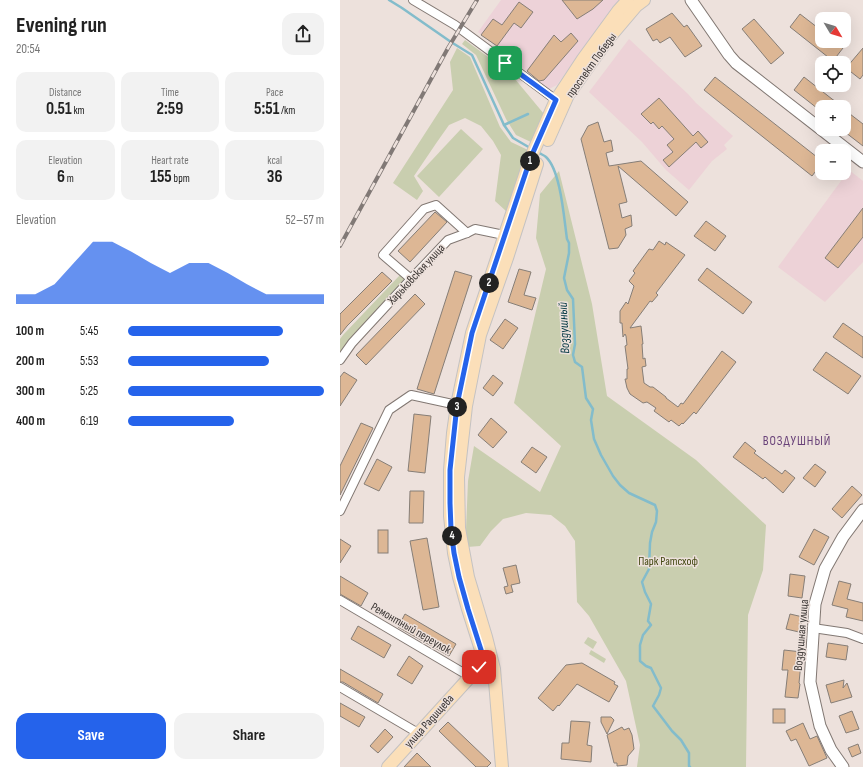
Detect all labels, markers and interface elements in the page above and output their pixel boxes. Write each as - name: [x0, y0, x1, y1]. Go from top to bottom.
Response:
- text: Evening run: [16, 12, 107, 39]
- north arrow: [815, 12, 851, 48]
- map controls: [815, 12, 851, 180]
- button: share: [282, 13, 324, 55]
- street label: проспект Победы: [563, 30, 620, 101]
- text: 20:54: [16, 41, 40, 57]
- pin: [488, 46, 522, 80]
- icon: arrive: [494, 52, 516, 74]
- button: locate: [815, 56, 851, 92]
- text: Distance: [49, 86, 82, 99]
- text: Time: [161, 86, 179, 99]
- text: Pace: [266, 86, 283, 99]
- text: 0.51: [46, 99, 72, 119]
- text: 2:59: [157, 99, 183, 119]
- text: 5:51: [254, 99, 279, 119]
- button: +: [815, 100, 851, 136]
- text: km: [72, 104, 85, 117]
- text: /km: [279, 104, 295, 117]
- button: −: [815, 144, 851, 180]
- pin: 1: [520, 151, 540, 171]
- text: Elevation: [48, 154, 82, 167]
- text: Heart rate: [151, 154, 189, 167]
- text: kcal: [267, 154, 282, 167]
- text: 1: [528, 154, 532, 167]
- text: 6: [57, 167, 65, 187]
- text: 155: [150, 167, 172, 187]
- text: 36: [267, 167, 282, 187]
- text: m: [65, 172, 74, 185]
- text: bpm: [172, 172, 190, 185]
- text: Elevation: [16, 212, 56, 228]
- text: 52–57 m: [285, 212, 324, 228]
- street label: Харьковская улица: [384, 241, 449, 309]
- pin: 2: [479, 273, 499, 293]
- text: 2: [487, 276, 491, 289]
- water label: Воздушный: [555, 301, 573, 354]
- text: 100 m: [16, 323, 44, 339]
- text: 5:45: [80, 323, 98, 339]
- text: 200 m: [16, 353, 45, 369]
- text: 5:53: [80, 353, 98, 369]
- text: 300 m: [16, 383, 45, 399]
- text: 5:25: [80, 383, 98, 399]
- pin: 3: [447, 397, 467, 417]
- text: 3: [455, 400, 459, 413]
- text: 400 m: [16, 413, 45, 429]
- text: 6:19: [80, 413, 98, 429]
- district label: ВОЗДУШНЫЙ: [763, 433, 831, 449]
- pin: 4: [442, 526, 462, 546]
- text: 4: [449, 529, 455, 542]
- park label: Парк Ратсхоф: [638, 554, 698, 569]
- street label: Воздушная улица: [791, 598, 812, 671]
- street label: Ремонтный переулок: [368, 599, 454, 658]
- pin: [462, 650, 496, 684]
- icon: check: [468, 656, 490, 678]
- street label: улица Радищева: [401, 691, 458, 751]
- button: Save: [16, 713, 166, 759]
- button: Share: [174, 713, 324, 759]

